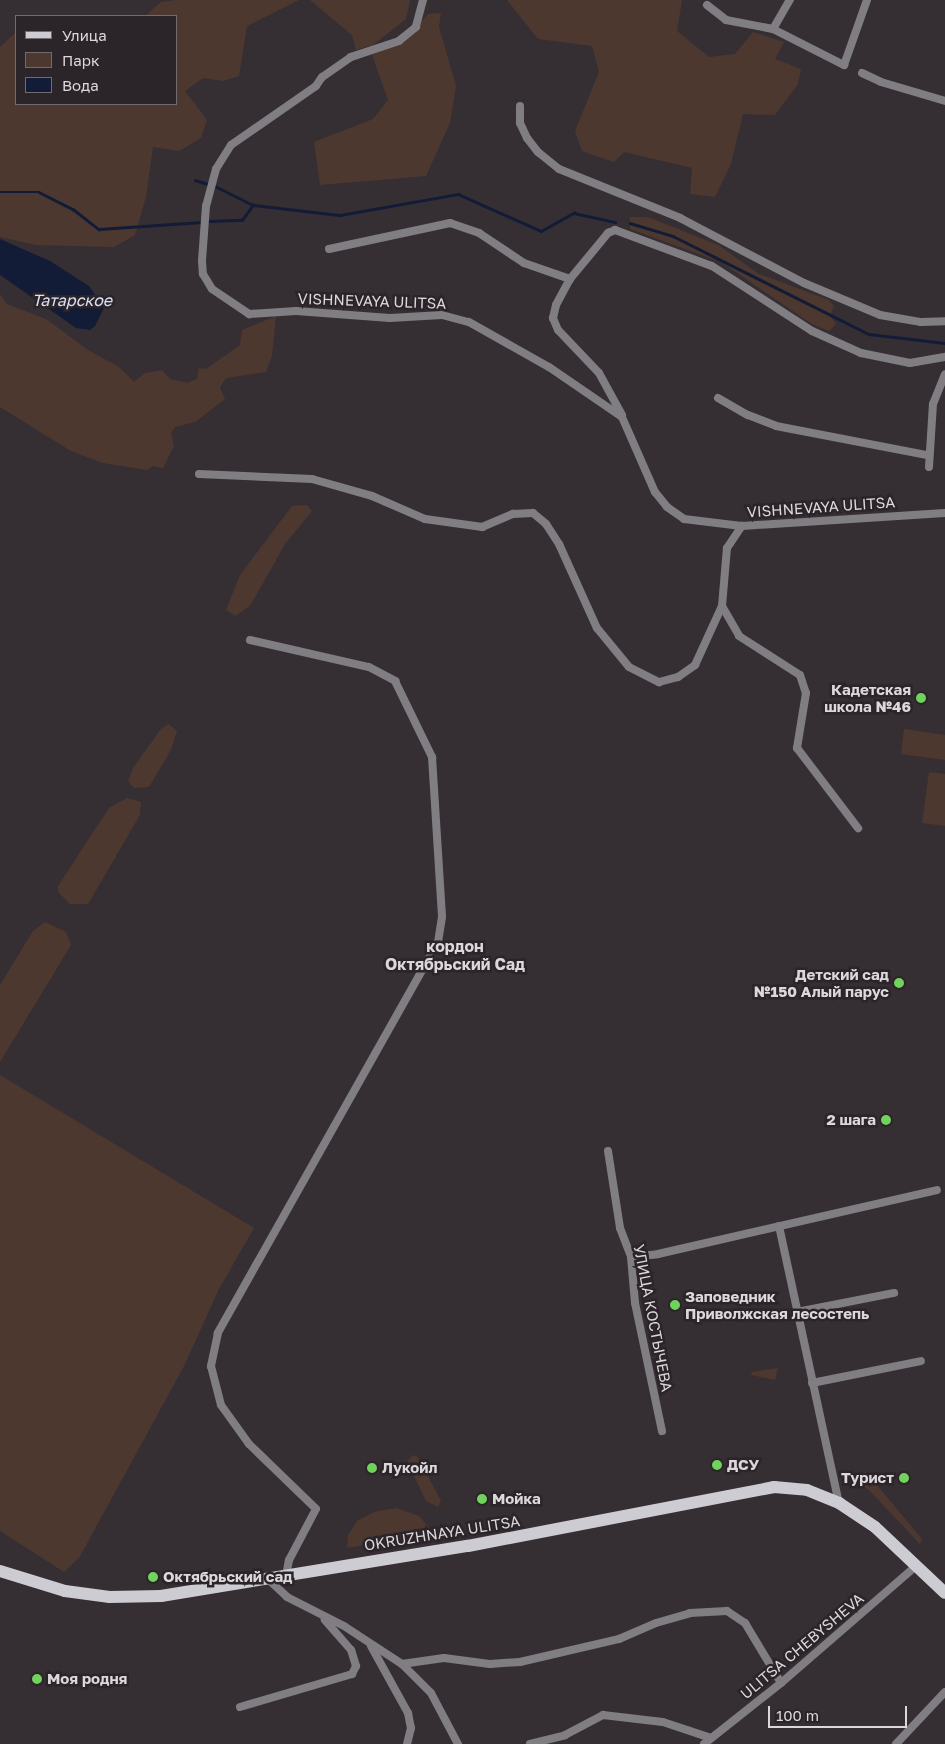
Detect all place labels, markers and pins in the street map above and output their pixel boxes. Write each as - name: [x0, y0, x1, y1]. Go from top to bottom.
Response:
- place label: Кадетская школа №46: [824, 680, 911, 715]
- marker: Кадетская школа №46: [915, 692, 927, 704]
- place label: Детский сад №150 Алый парус: [754, 965, 889, 1000]
- marker: Детский сад №150 Алый парус: [893, 977, 905, 989]
- place label: 2 шага: [827, 1111, 876, 1129]
- marker: 2 шага: [880, 1114, 892, 1126]
- place label: Заповедник Приволжская лесостепь: [685, 1287, 869, 1322]
- marker: Заповедник Приволжская лесостепь: [669, 1299, 681, 1311]
- place label: ДСУ: [727, 1456, 759, 1474]
- place label: Лукойл: [382, 1459, 437, 1477]
- marker: ДСУ: [711, 1459, 723, 1471]
- marker: Лукойл: [366, 1462, 378, 1474]
- place label: Турист: [841, 1469, 894, 1487]
- marker: Турист: [898, 1472, 910, 1484]
- place label: Мойка: [492, 1490, 541, 1508]
- marker: Мойка: [476, 1493, 488, 1505]
- place label: Октябрьский сад: [163, 1568, 292, 1586]
- marker: Октябрьский сад: [147, 1571, 159, 1583]
- place label: Моя родня: [47, 1670, 127, 1688]
- marker: Моя родня: [31, 1673, 43, 1685]

